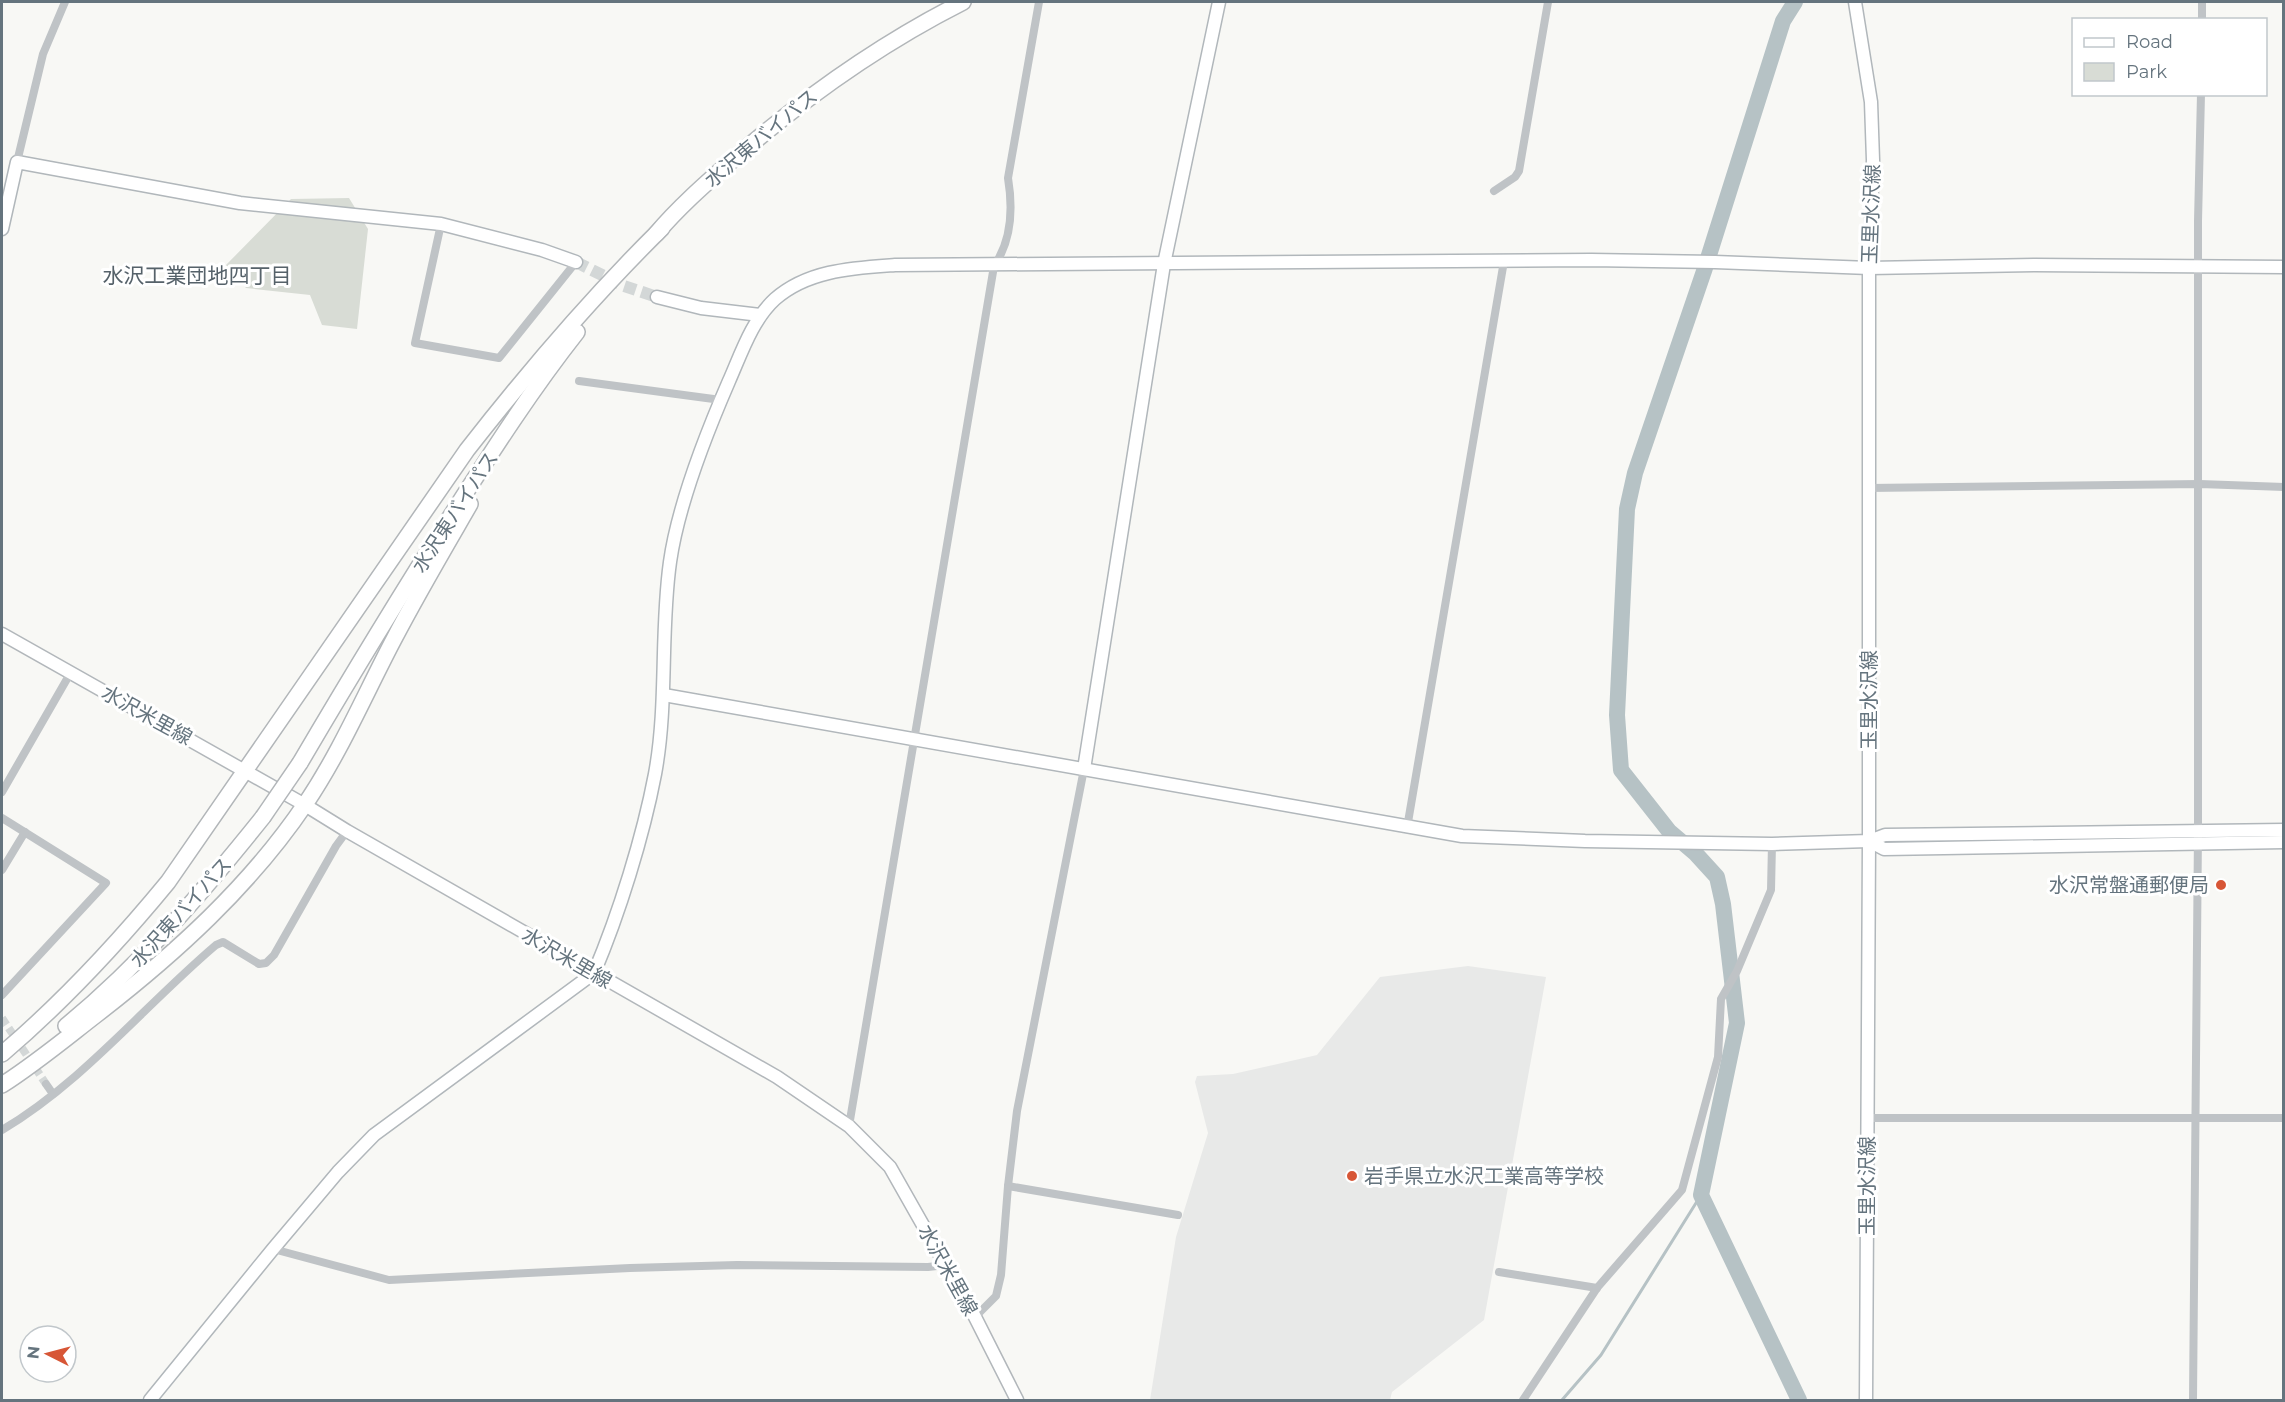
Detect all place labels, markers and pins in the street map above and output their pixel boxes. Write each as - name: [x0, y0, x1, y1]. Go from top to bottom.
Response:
- place label: 水沢常盤通郵便局: [2049, 873, 2209, 897]
- marker: 水沢常盤通郵便局: [2214, 878, 2228, 892]
- place label: 岩手県立水沢工業高等学校: [1364, 1164, 1604, 1188]
- marker: 岩手県立水沢工業高等学校: [1345, 1169, 1359, 1183]

